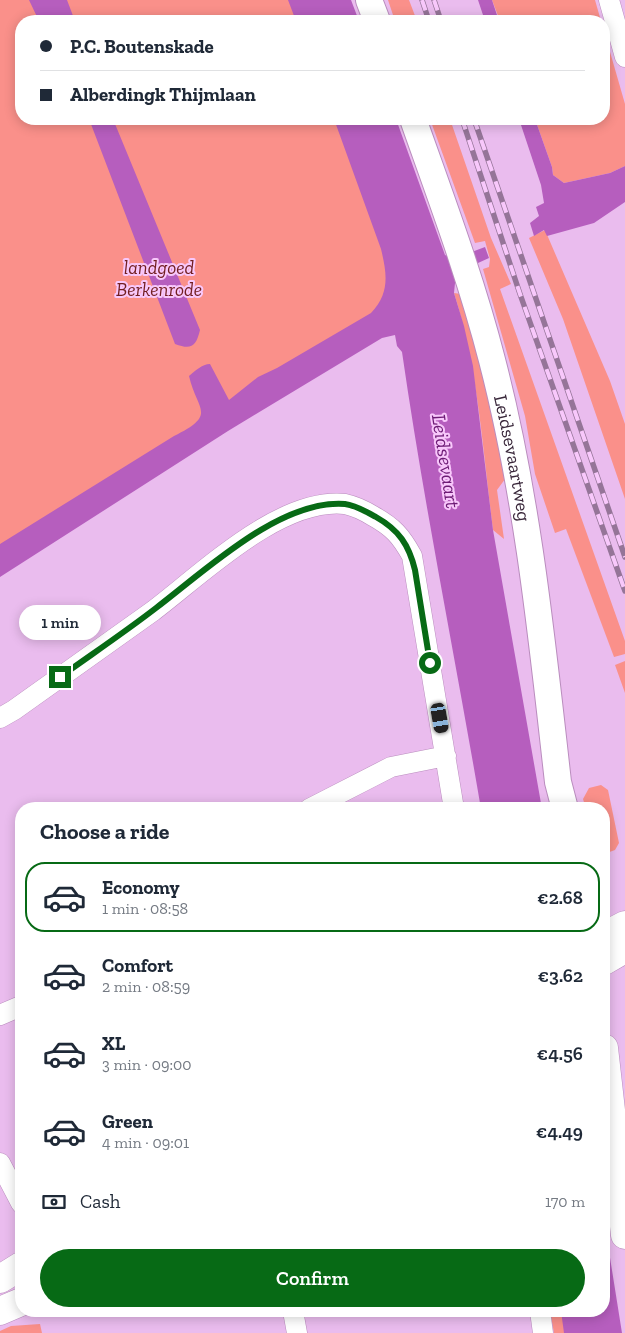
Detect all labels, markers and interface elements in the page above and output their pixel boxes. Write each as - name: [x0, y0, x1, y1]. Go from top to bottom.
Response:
- text: P.C. Boutenskade: [70, 35, 214, 58]
- text: Alberdingk Thijmlaan: [70, 83, 256, 106]
- park label: landgoed Berkenrode: [116, 256, 202, 301]
- street label: Leidsevaartweg: [489, 392, 537, 524]
- water label: Leidsevaart: [427, 412, 465, 510]
- callout: 1 min: [19, 604, 101, 640]
- text: 1 min: [41, 613, 79, 632]
- route start: [419, 652, 441, 674]
- route end: [49, 666, 71, 688]
- car: [430, 702, 449, 734]
- text: Choose a ride: [40, 818, 170, 845]
- icon: car: [42, 875, 87, 920]
- text: Economy: [102, 876, 180, 899]
- text: €2.68: [537, 886, 583, 909]
- text: 1 min · 08:58: [102, 899, 188, 918]
- icon: car: [42, 953, 87, 998]
- text: Comfort: [102, 954, 173, 977]
- text: €3.62: [538, 964, 583, 987]
- text: 2 min · 08:59: [102, 977, 190, 996]
- icon: car: [42, 1031, 87, 1076]
- text: XL: [102, 1032, 125, 1055]
- text: €4.56: [537, 1042, 583, 1065]
- text: 3 min · 09:00: [102, 1055, 191, 1074]
- icon: car: [42, 1109, 87, 1154]
- text: Green: [102, 1110, 153, 1133]
- text: €4.49: [536, 1120, 583, 1143]
- text: 4 min · 09:01: [102, 1133, 189, 1152]
- icon: cash: [40, 1188, 68, 1216]
- text: Cash: [80, 1190, 120, 1213]
- text: 170 m: [545, 1192, 585, 1211]
- button: Confirm: [40, 1249, 585, 1307]

